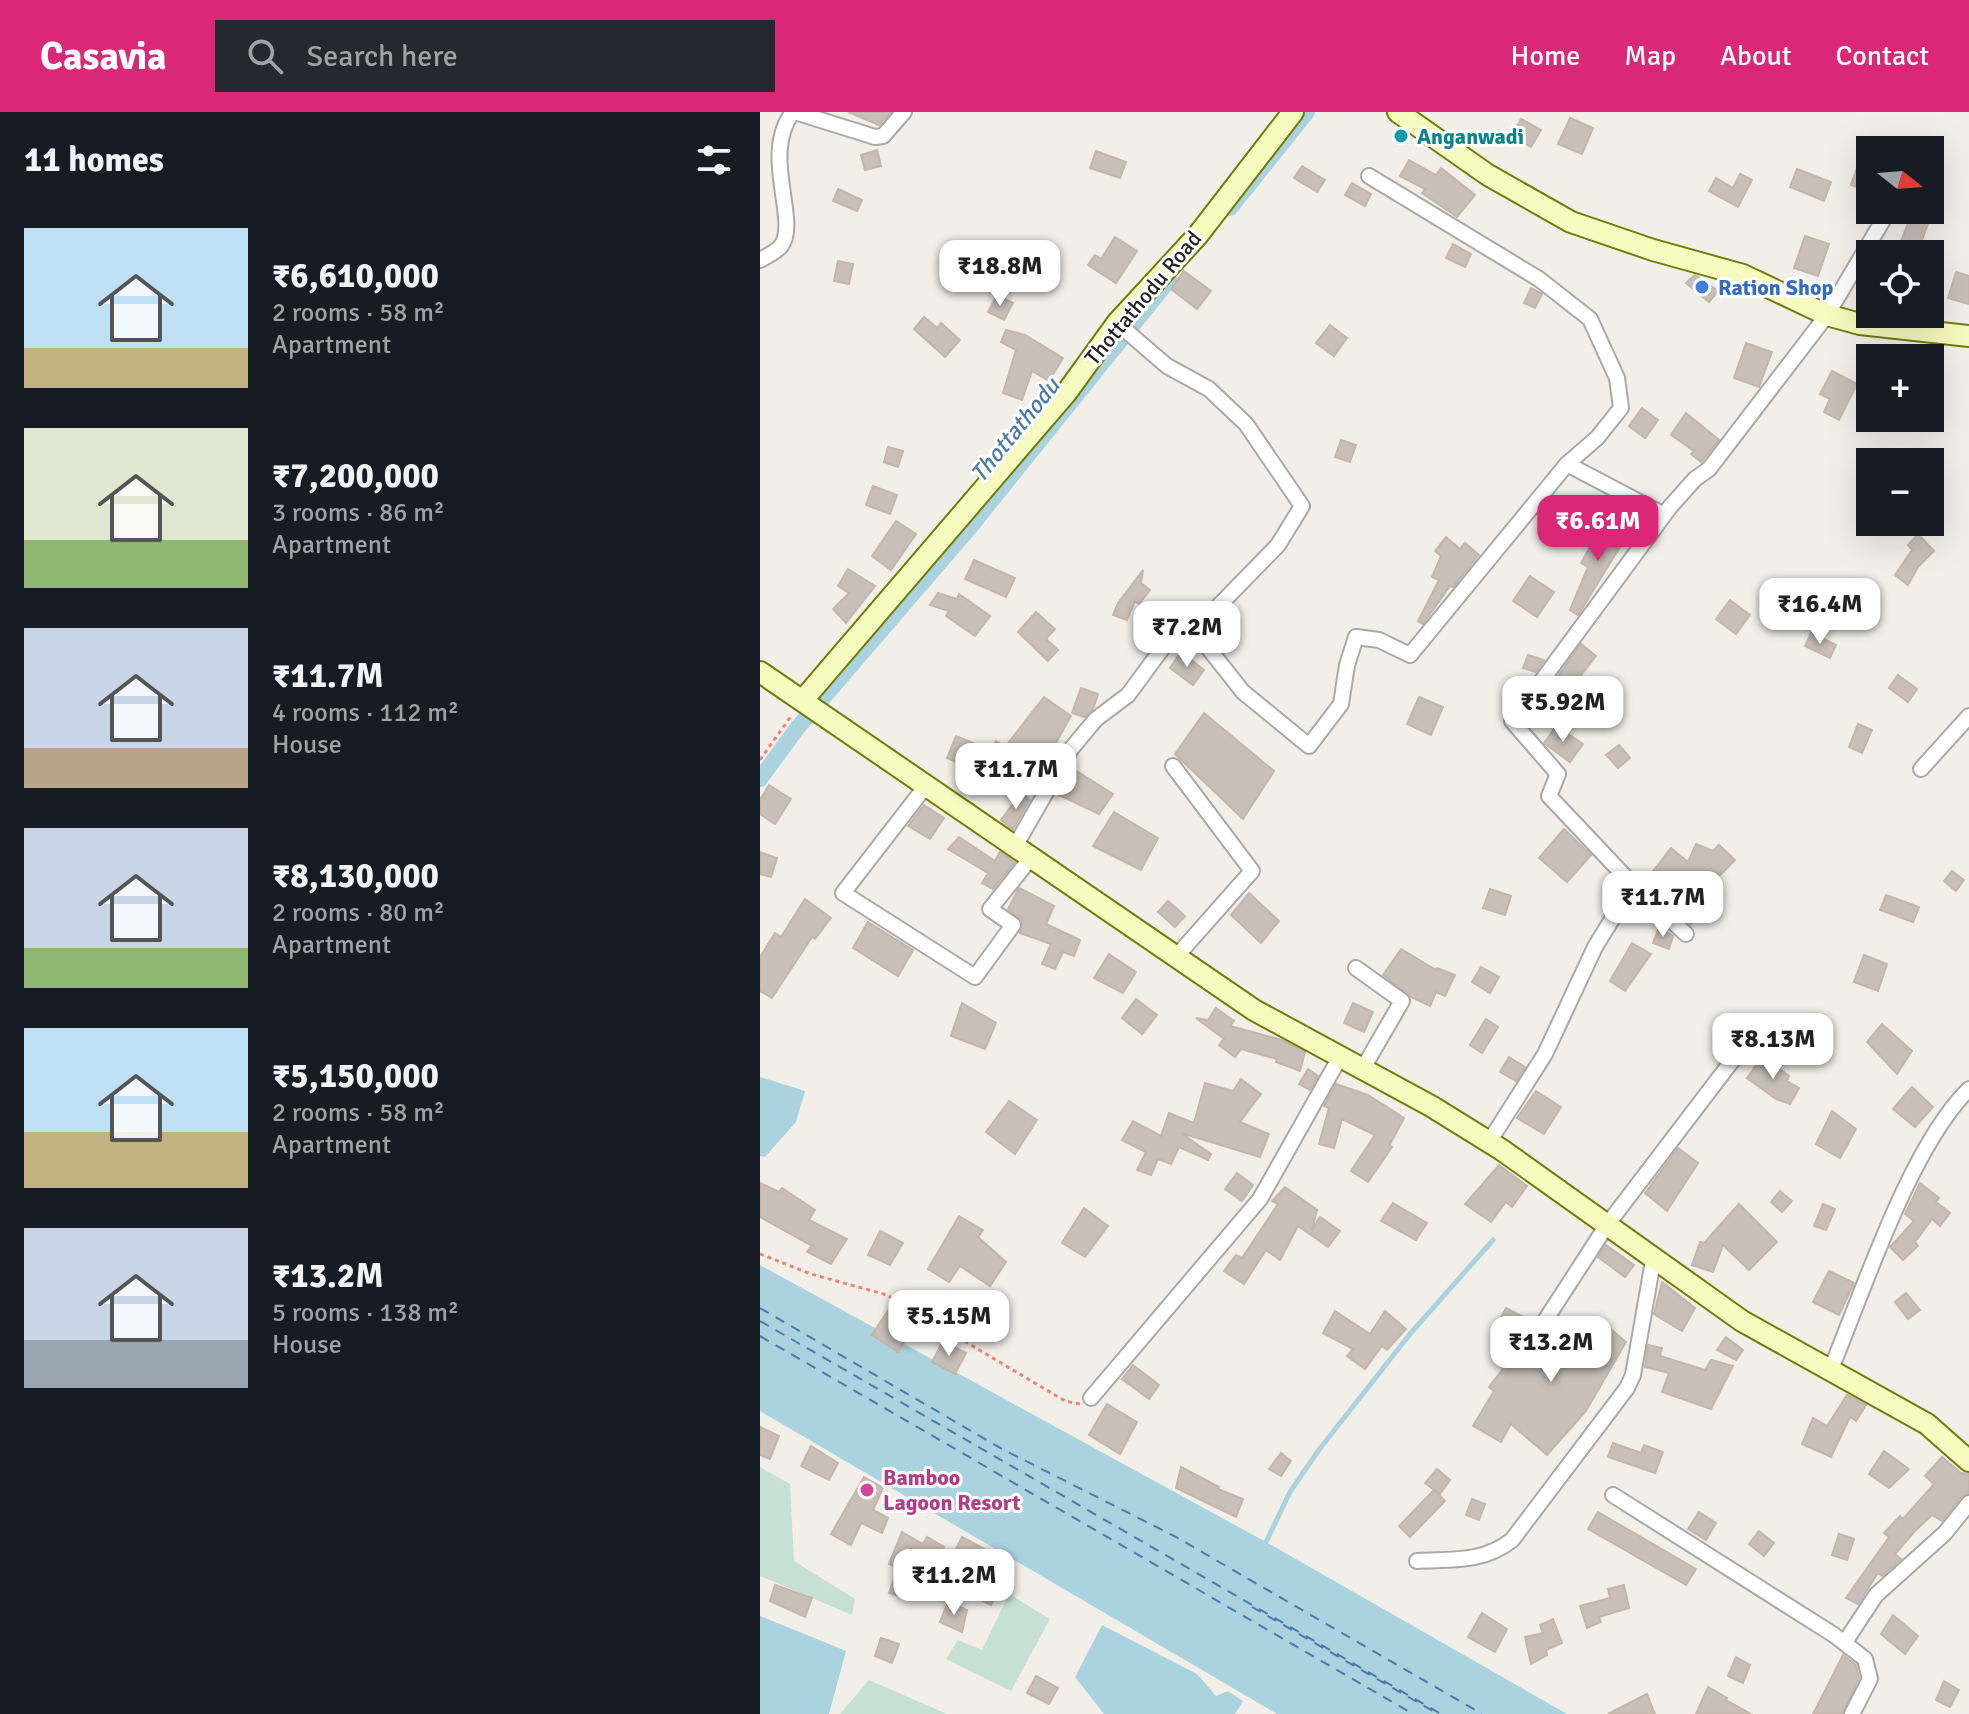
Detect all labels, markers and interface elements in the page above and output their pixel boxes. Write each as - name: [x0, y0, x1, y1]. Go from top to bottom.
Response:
- search box: [215, 20, 775, 92]
- text: Casavia: [40, 33, 167, 80]
- icon: search: [243, 34, 287, 78]
- text: Search here: [307, 38, 458, 75]
- text: Home: [1511, 39, 1580, 73]
- text: Map: [1624, 39, 1676, 73]
- text: About: [1720, 39, 1792, 73]
- text: Contact: [1836, 39, 1929, 73]
- place label: Anganwadi: [1417, 123, 1524, 150]
- marker: Anganwadi: [1392, 127, 1410, 145]
- north arrow: [1856, 136, 1944, 224]
- map controls: [1856, 136, 1944, 536]
- icon: filters: [692, 138, 736, 182]
- text: 11 homes: [24, 139, 164, 181]
- street label: Thottathodu Road: [1079, 225, 1207, 371]
- pin: ₹18.8M: [935, 240, 1065, 308]
- button: locate: [1856, 240, 1944, 328]
- text: ₹18.8M: [957, 250, 1043, 282]
- text: ₹6,610,000: [272, 255, 439, 297]
- icon: home: [88, 260, 184, 356]
- place label: Ration Shop: [1718, 274, 1833, 301]
- marker: Ration Shop: [1693, 278, 1711, 296]
- text: 2 rooms · 58 m²: [272, 297, 445, 329]
- text: Apartment: [272, 329, 391, 361]
- button: +: [1856, 344, 1944, 432]
- water label: Thottathodu: [964, 370, 1067, 488]
- button: −: [1856, 448, 1944, 536]
- text: ₹7,200,000: [272, 455, 439, 497]
- icon: home: [88, 460, 184, 556]
- pin: ₹6.61M: [1533, 495, 1663, 563]
- text: 3 rooms · 86 m²: [272, 497, 445, 529]
- text: ₹6.61M: [1555, 505, 1641, 537]
- text: Apartment: [272, 529, 391, 561]
- pin: ₹16.4M: [1755, 578, 1885, 646]
- text: ₹16.4M: [1777, 588, 1863, 620]
- pin: ₹7.2M: [1131, 601, 1243, 669]
- text: ₹7.2M: [1151, 611, 1223, 643]
- text: ₹11.7M: [272, 655, 384, 697]
- icon: home: [88, 660, 184, 756]
- pin: ₹5.92M: [1498, 676, 1628, 744]
- text: ₹5.92M: [1520, 686, 1606, 718]
- text: 4 rooms · 112 m²: [272, 697, 459, 729]
- text: House: [272, 729, 342, 761]
- pin: ₹11.7M: [951, 743, 1081, 811]
- text: ₹11.7M: [973, 753, 1059, 785]
- text: ₹8,130,000: [272, 855, 439, 897]
- icon: home: [88, 860, 184, 956]
- pin: ₹11.7M: [1598, 871, 1728, 939]
- text: ₹11.7M: [1620, 881, 1706, 913]
- text: 2 rooms · 80 m²: [272, 897, 445, 929]
- text: Apartment: [272, 929, 391, 961]
- pin: ₹8.13M: [1708, 1013, 1838, 1081]
- text: ₹8.13M: [1730, 1023, 1816, 1055]
- text: ₹5,150,000: [272, 1055, 439, 1097]
- icon: home: [88, 1060, 184, 1156]
- text: 2 rooms · 58 m²: [272, 1097, 445, 1129]
- text: Apartment: [272, 1129, 391, 1161]
- text: ₹13.2M: [272, 1255, 384, 1297]
- icon: home: [88, 1260, 184, 1356]
- pin: ₹5.15M: [884, 1290, 1014, 1358]
- text: 5 rooms · 138 m²: [272, 1297, 459, 1329]
- text: ₹5.15M: [906, 1300, 992, 1332]
- pin: ₹13.2M: [1486, 1316, 1616, 1384]
- text: ₹13.2M: [1508, 1326, 1594, 1358]
- text: House: [272, 1329, 342, 1361]
- place label: Bamboo Lagoon Resort: [883, 1464, 1020, 1516]
- marker: Bamboo Lagoon Resort: [858, 1481, 876, 1499]
- pin: ₹11.2M: [889, 1549, 1019, 1617]
- text: ₹11.2M: [911, 1559, 997, 1591]

